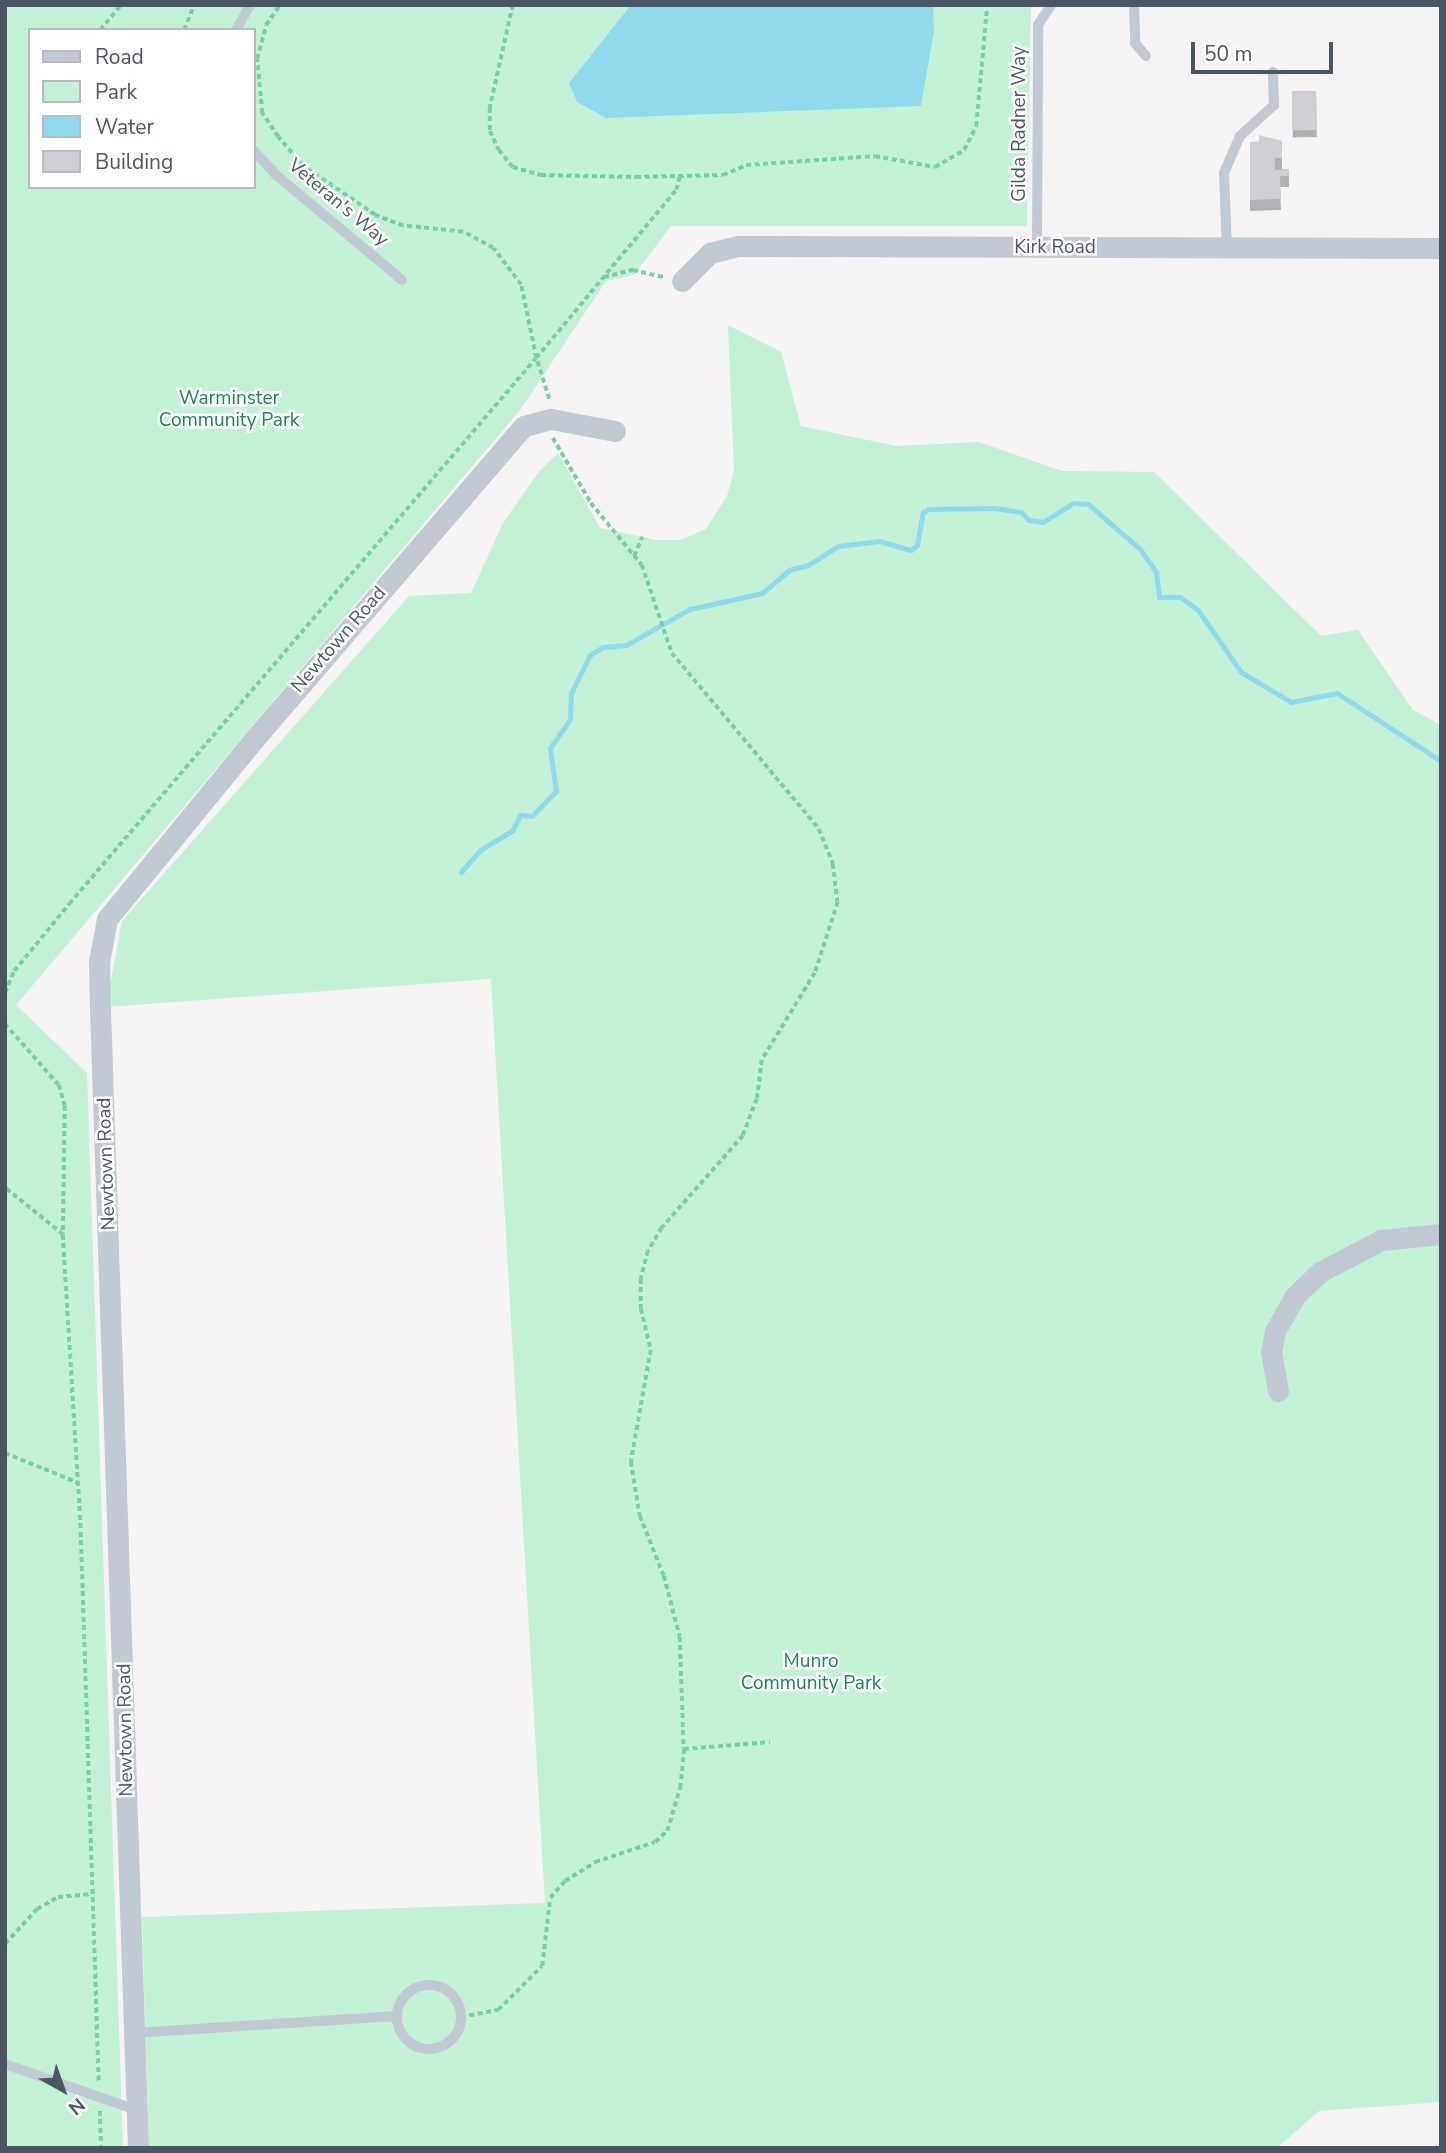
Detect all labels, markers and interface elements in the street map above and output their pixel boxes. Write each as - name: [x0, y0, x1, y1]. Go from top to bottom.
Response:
- legend: [28, 28, 256, 189]
- scale bar: [1194, 28, 1336, 72]
- text: 50 m: [1204, 40, 1253, 68]
- text: Road: [95, 43, 144, 71]
- street label: Gilda Radner Way: [1009, 46, 1031, 202]
- text: Park: [95, 78, 137, 106]
- text: Water: [95, 113, 154, 141]
- text: Building: [95, 148, 173, 176]
- street label: Veteran's Way: [283, 154, 393, 252]
- street label: Kirk Road: [1014, 237, 1096, 259]
- park label: Warminster Community Park: [159, 388, 299, 432]
- street label: Newtown Road: [287, 582, 391, 698]
- street label: Newtown Road: [93, 1097, 121, 1231]
- park label: Munro Community Park: [741, 1651, 881, 1695]
- street label: Newtown Road: [113, 1663, 139, 1797]
- north arrow: [28, 2055, 98, 2125]
- text: N: [63, 2092, 90, 2121]

